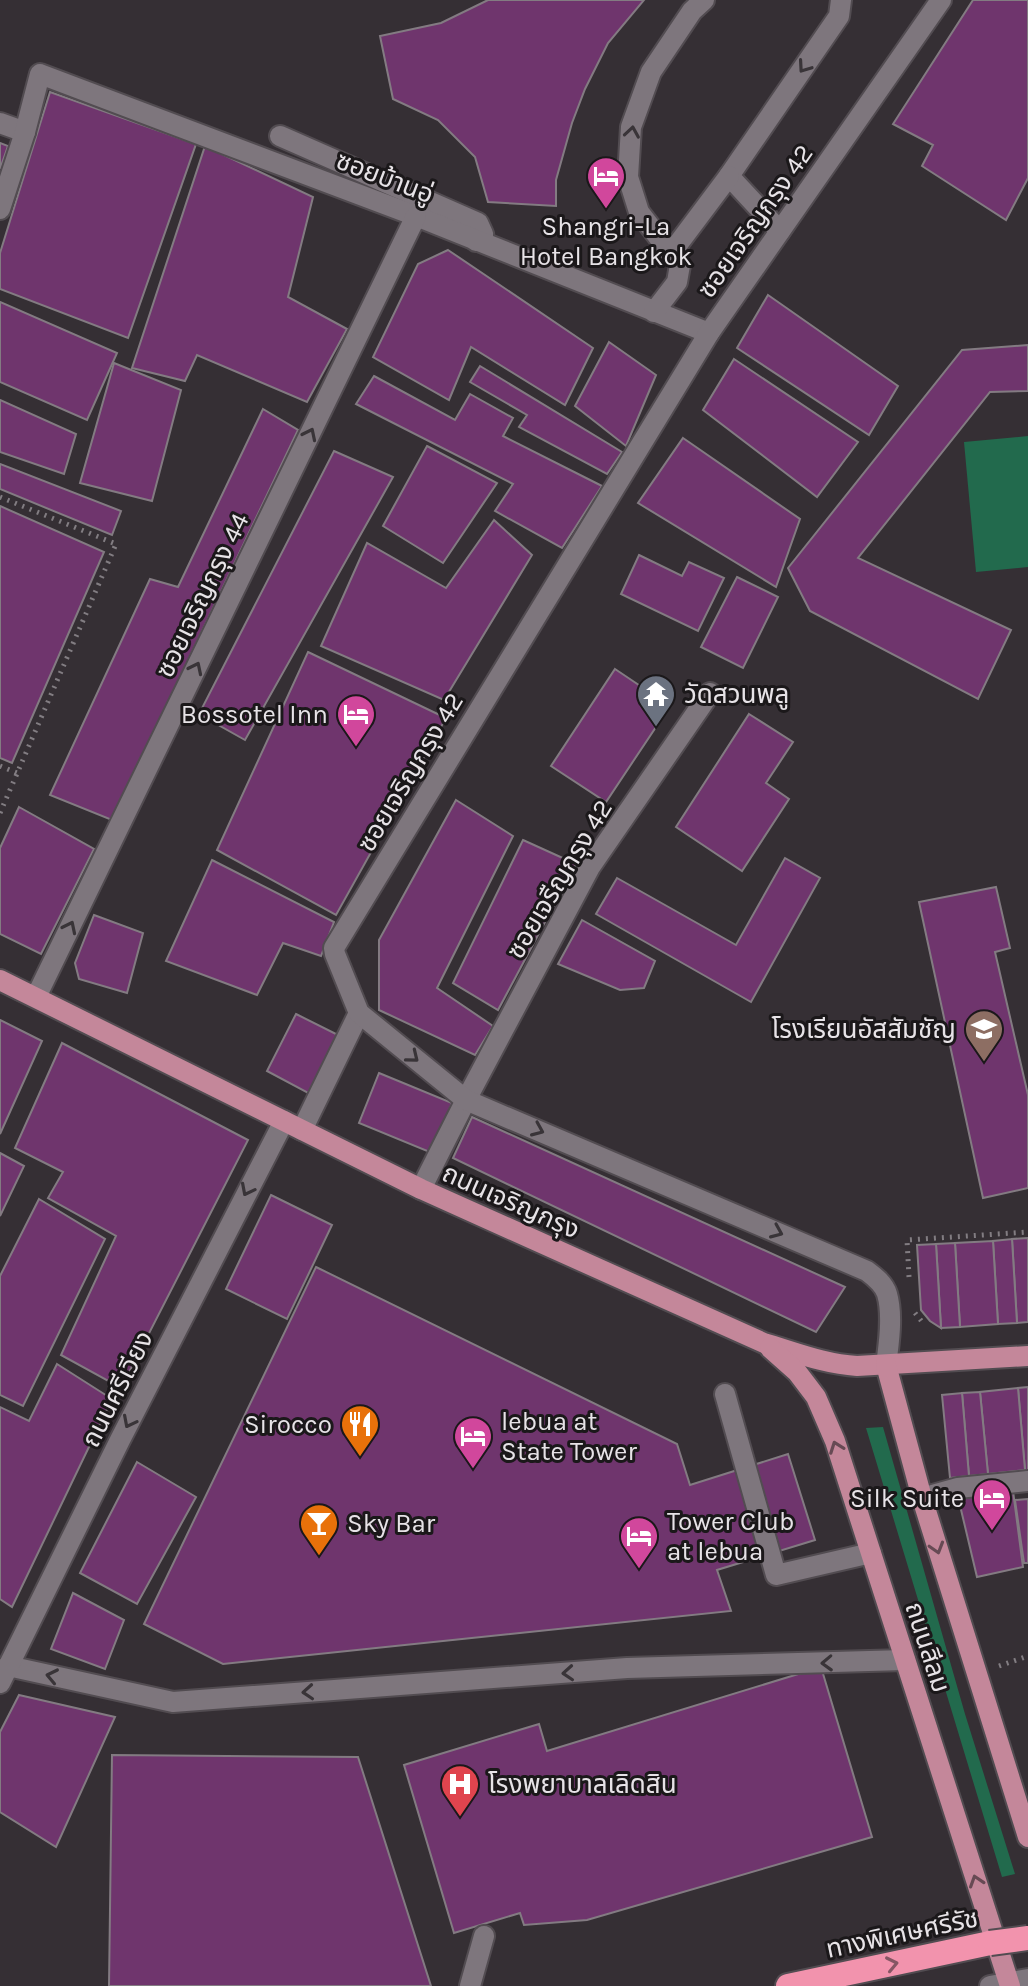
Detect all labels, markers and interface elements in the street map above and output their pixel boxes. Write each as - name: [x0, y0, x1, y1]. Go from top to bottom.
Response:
- one-way arrow: [799, 58, 814, 73]
- one-way arrow: [623, 125, 640, 139]
- street label: ซอยเจริญกรุง 42: [691, 139, 820, 304]
- street label: ซอยบ้านอู่: [332, 145, 438, 210]
- hotel icon: Shangri-La Hotel Bangkok: [585, 155, 627, 210]
- place label: Shangri-La Hotel Bangkok: [520, 211, 692, 272]
- one-way arrow: [300, 428, 316, 442]
- street label: ซอยเจริญกรุง 44: [149, 508, 256, 683]
- one-way arrow: [186, 661, 202, 676]
- temple icon: วัดสวนพลู: [635, 673, 677, 728]
- place label: วัดสวนพลู: [684, 679, 789, 710]
- street label: ซอยเจริญกรุง 42: [351, 687, 470, 857]
- hotel icon: Bossotel Inn: [335, 693, 377, 748]
- place label: Bossotel Inn: [181, 699, 328, 730]
- street label: ซอยเจรืญกรุง 42: [500, 794, 619, 964]
- one-way arrow: [60, 920, 76, 935]
- school or university icon: โรงเรียนอัสสัมชัญ: [963, 1008, 1005, 1063]
- place label: โรงเรียนอัสสัมชัญ: [772, 1014, 956, 1045]
- one-way arrow: [403, 1047, 418, 1061]
- one-way arrow: [530, 1121, 544, 1137]
- street label: ถนนเจริญกรุง: [437, 1157, 584, 1245]
- one-way arrow: [242, 1182, 257, 1197]
- one-way arrow: [769, 1223, 783, 1239]
- street label: ถนนศรีเวียง: [75, 1326, 160, 1452]
- restaurant icon: Sirocco: [339, 1403, 381, 1458]
- place label: lebua at State Tower: [501, 1406, 637, 1467]
- place label: Sirocco: [244, 1409, 332, 1440]
- one-way arrow: [123, 1413, 139, 1428]
- hotel icon: lebua at State Tower: [452, 1415, 494, 1470]
- one-way arrow: [830, 1441, 846, 1455]
- hotel icon: Silk Suite: [971, 1477, 1013, 1532]
- place label: Silk Suite: [850, 1483, 964, 1514]
- bar icon: Sky Bar: [298, 1502, 340, 1557]
- place label: Tower Club at lebua: [667, 1506, 794, 1567]
- place label: Sky Bar: [347, 1508, 436, 1539]
- hotel icon: Tower Club at lebua: [618, 1515, 660, 1570]
- one-way arrow: [928, 1540, 944, 1554]
- street label: ถนนสีลม: [898, 1598, 957, 1696]
- one-way arrow: [821, 1654, 833, 1671]
- one-way arrow: [561, 1664, 574, 1681]
- one-way arrow: [45, 1668, 59, 1685]
- one-way arrow: [302, 1683, 315, 1700]
- hospital icon: โรงพยาบาลเลิดสิน: [439, 1763, 481, 1818]
- place label: โรงพยาบาลเลิดสิน: [488, 1769, 677, 1800]
- one-way arrow: [969, 1875, 985, 1888]
- street label: ทางพิเศษศรีรัช: [823, 1902, 981, 1965]
- one-way arrow: [885, 1956, 898, 1973]

